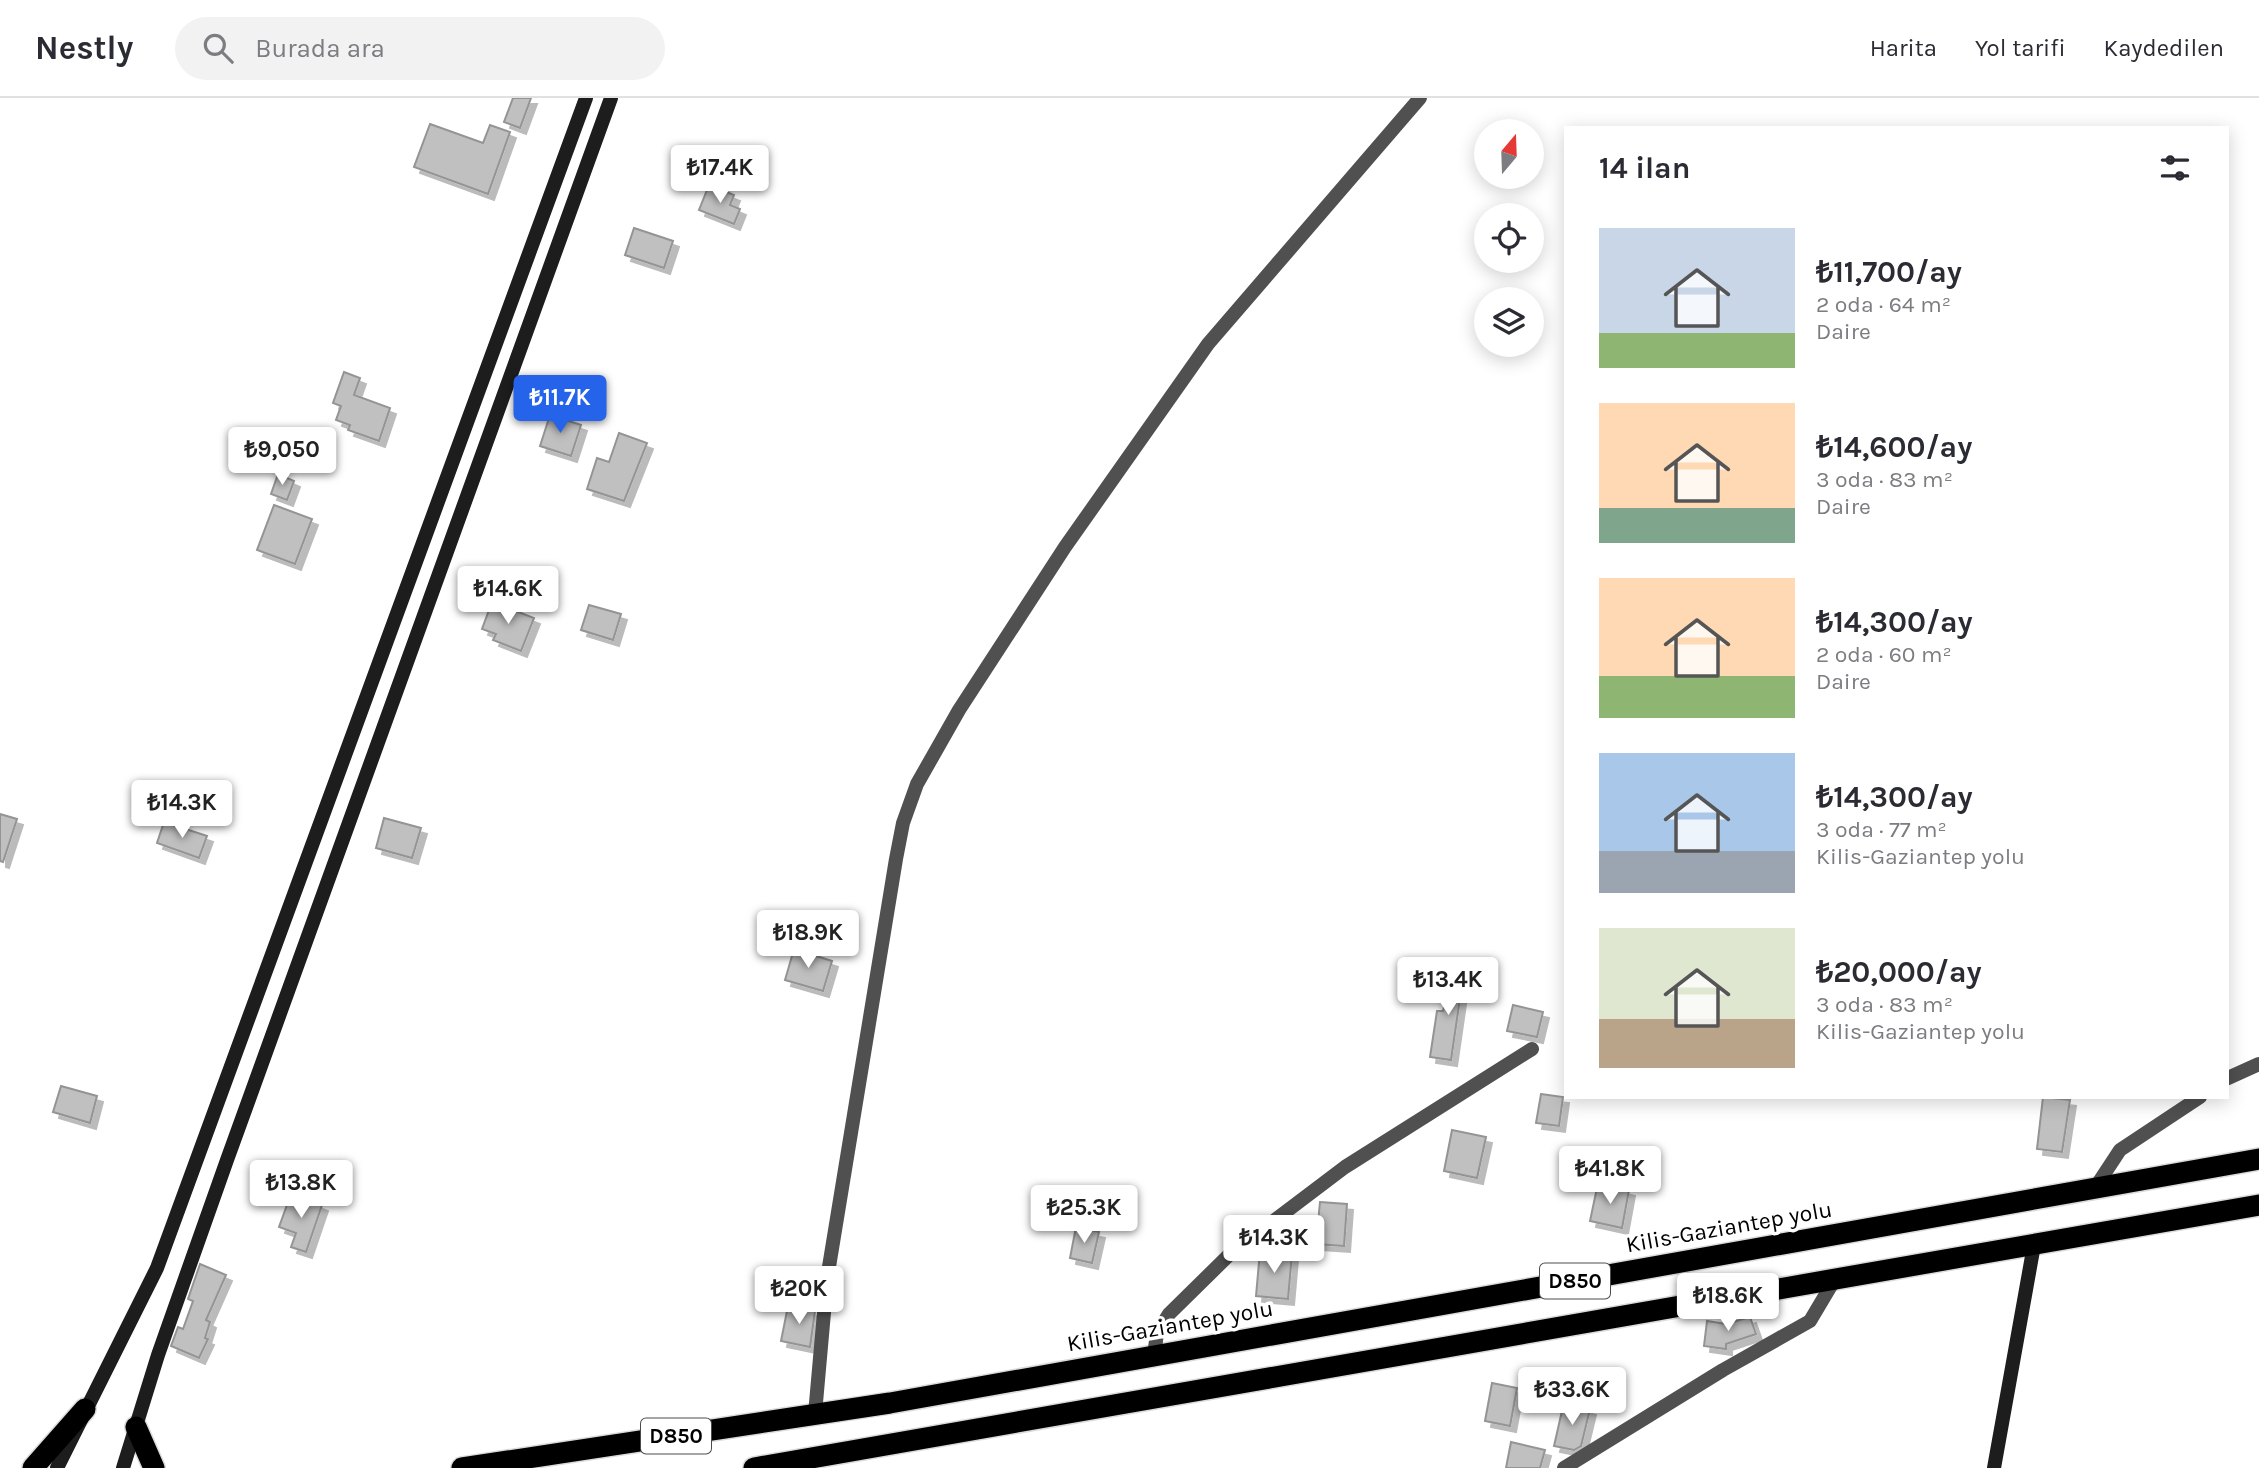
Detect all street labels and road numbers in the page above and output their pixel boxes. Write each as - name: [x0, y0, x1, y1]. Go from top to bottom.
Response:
- street label: Kilis-Gaziantep yolu: [1624, 1196, 1834, 1258]
- road number: D850: [1540, 1264, 1610, 1298]
- street label: Kilis-Gaziantep yolu: [1065, 1295, 1275, 1357]
- road number: D850: [641, 1418, 711, 1454]

